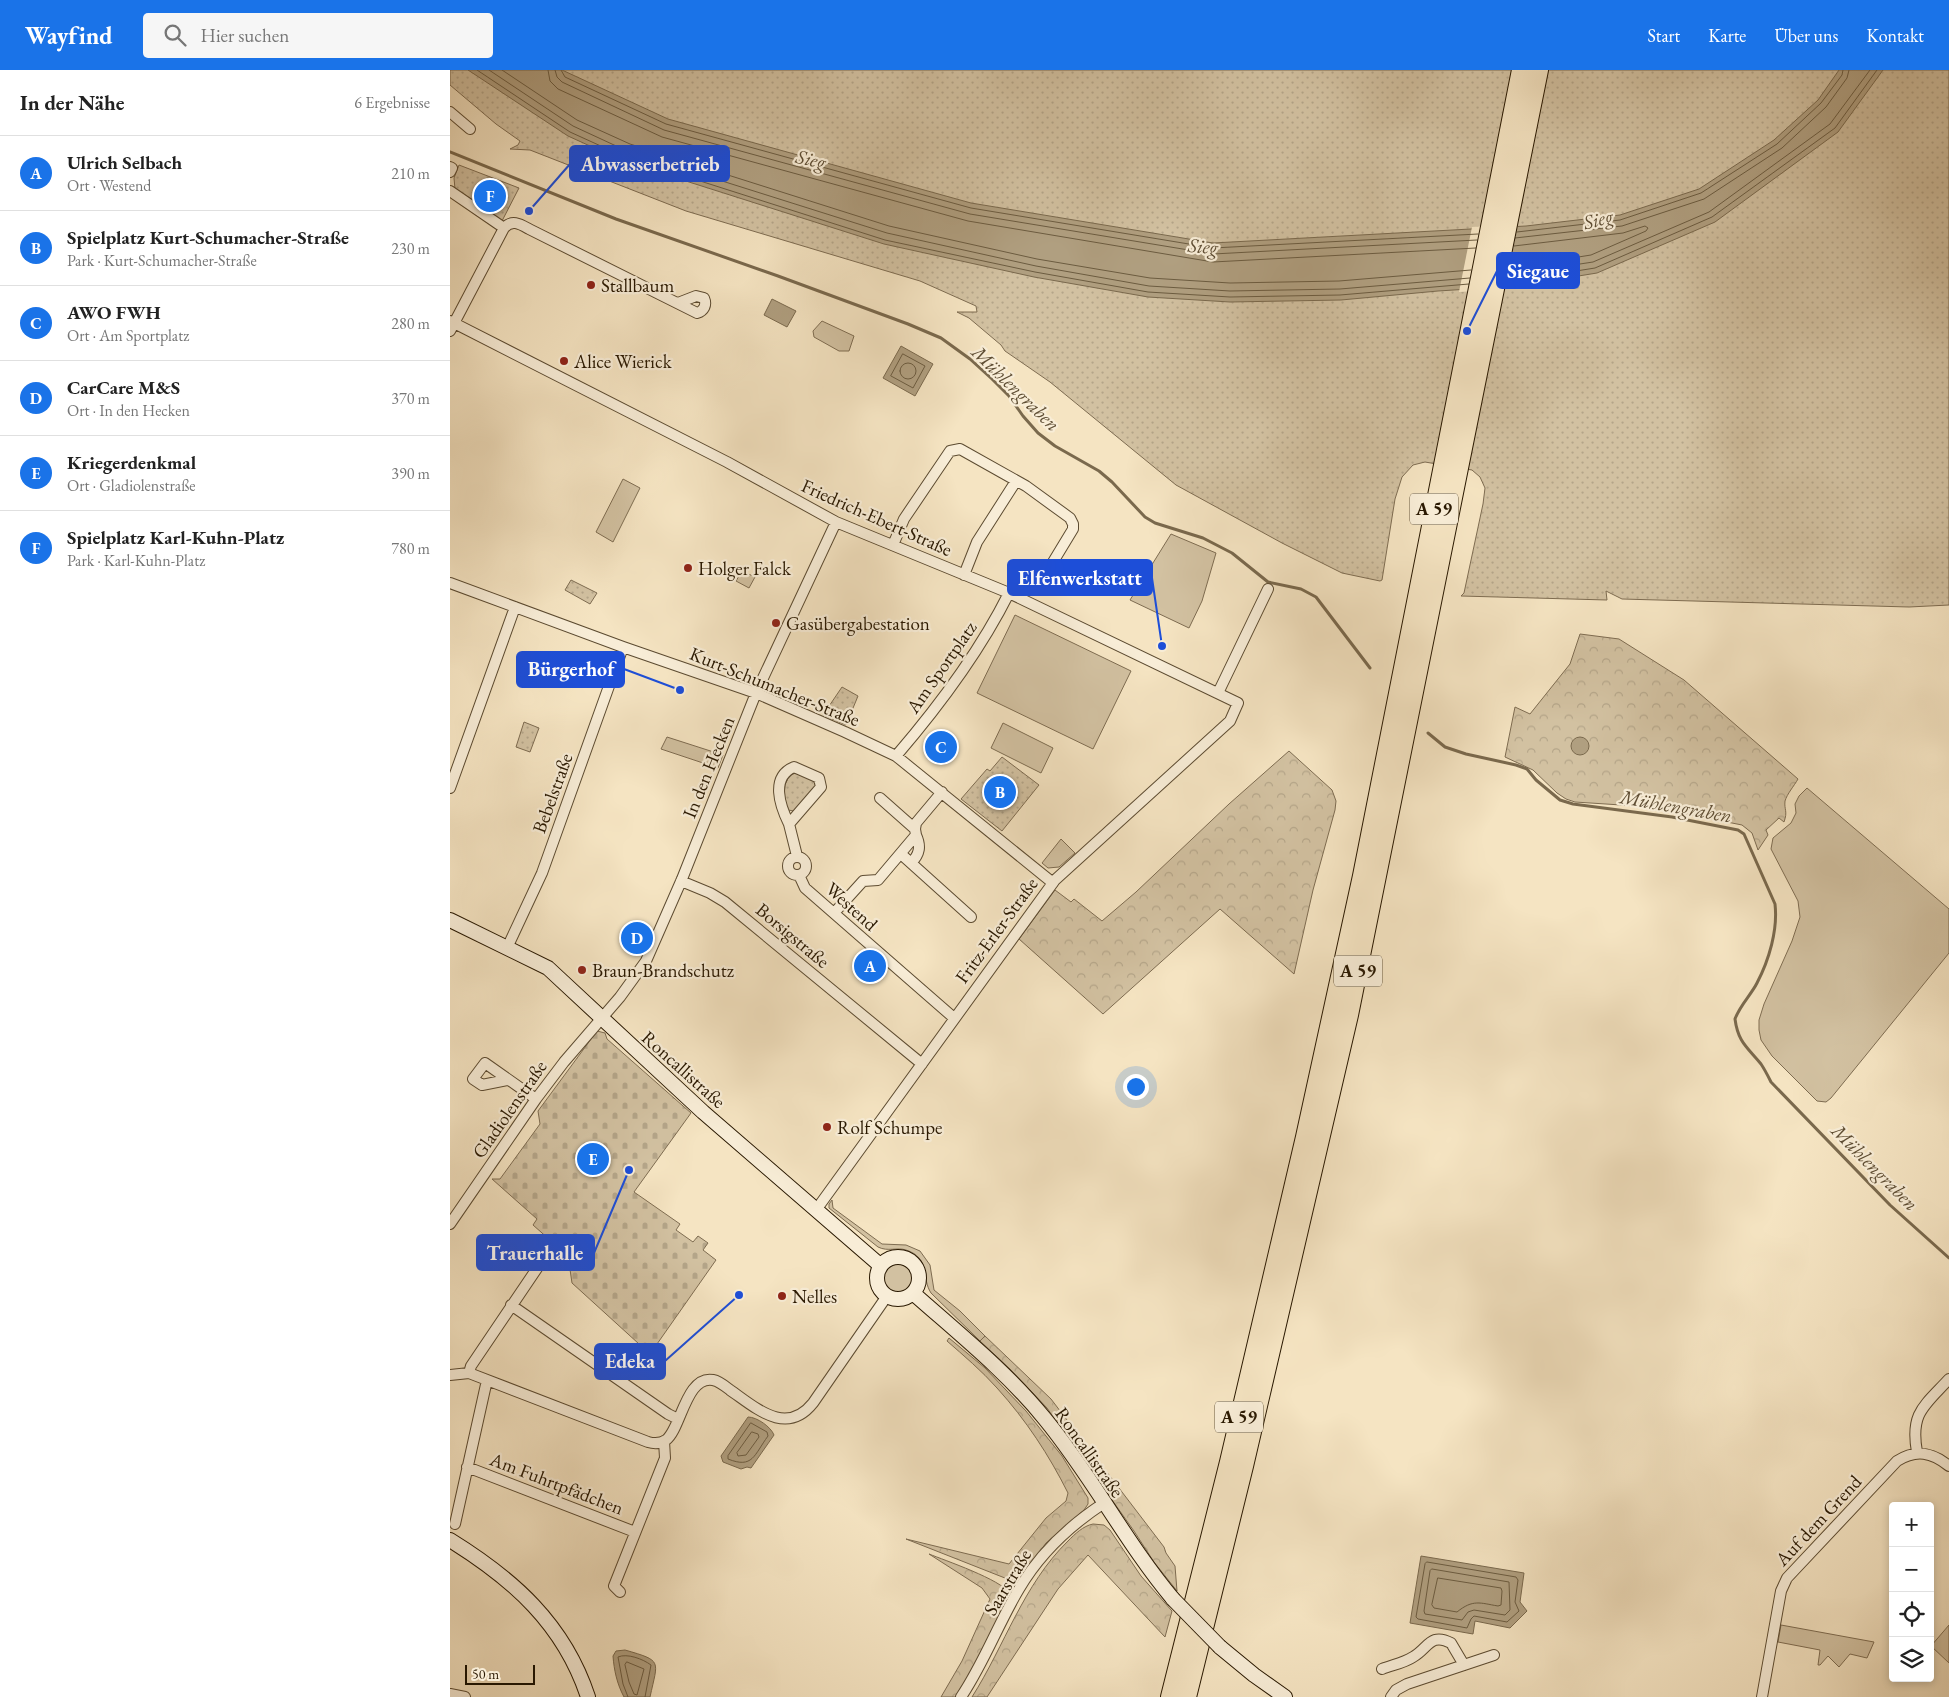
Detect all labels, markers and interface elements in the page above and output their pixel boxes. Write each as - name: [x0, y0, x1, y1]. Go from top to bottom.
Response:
- search box: [143, 13, 493, 58]
- text: Wayfind: [25, 20, 113, 51]
- icon: search: [161, 21, 189, 49]
- text: Hier suchen: [201, 23, 289, 48]
- text: Start: [1647, 24, 1680, 47]
- text: Karte: [1708, 24, 1746, 47]
- text: Über uns: [1774, 24, 1838, 47]
- text: Kontakt: [1866, 24, 1924, 47]
- text: In der Nähe: [20, 89, 125, 116]
- text: 6 Ergebnisse: [354, 92, 430, 113]
- water label: Sieg: [793, 143, 829, 175]
- callout: Abwasserbetrieb: [570, 146, 729, 181]
- text: Ulrich Selbach: [67, 150, 182, 175]
- text: Abwasserbetrieb: [579, 151, 720, 177]
- text: A: [30, 163, 42, 184]
- text: 210 m: [391, 163, 430, 184]
- text: Ort · Westend: [67, 175, 151, 196]
- pin: F: [474, 177, 506, 215]
- water label: Sieg: [1579, 203, 1616, 235]
- text: Spielplatz Kurt-Schumacher-Straße: [67, 225, 349, 250]
- water label: Sieg: [1186, 232, 1220, 260]
- text: B: [31, 238, 41, 259]
- text: 230 m: [391, 238, 430, 259]
- text: Park · Kurt-Schumacher-Straße: [67, 250, 257, 271]
- callout: Siegaue: [1497, 253, 1579, 288]
- text: Siegaue: [1507, 258, 1569, 284]
- place label: Stallbaum: [601, 273, 675, 298]
- marker: Stallbaum: [585, 279, 597, 291]
- text: AWO FWH: [67, 300, 161, 325]
- text: C: [30, 313, 42, 334]
- text: 280 m: [391, 313, 430, 334]
- text: Ort · Am Sportplatz: [67, 325, 189, 346]
- water label: Mühlengraben: [966, 339, 1066, 437]
- place label: Alice Wierick: [573, 349, 673, 374]
- marker: Alice Wierick: [558, 355, 570, 367]
- text: CarCare M&S: [67, 375, 180, 400]
- text: D: [30, 388, 42, 409]
- text: 370 m: [391, 388, 430, 409]
- text: Ort · In den Hecken: [67, 400, 190, 421]
- text: Kriegerdenkmal: [67, 450, 196, 475]
- text: E: [31, 463, 41, 484]
- text: 390 m: [391, 463, 430, 484]
- street label: Friedrich-Ebert-Straße: [798, 473, 956, 562]
- text: Ort · Gladiolenstraße: [67, 475, 196, 496]
- road number: A 59: [1410, 494, 1458, 524]
- text: Spielplatz Karl-Kuhn-Platz: [67, 525, 284, 550]
- text: F: [32, 538, 40, 559]
- text: 780 m: [391, 538, 430, 559]
- text: Park · Karl-Kuhn-Platz: [67, 550, 205, 571]
- place label: Holger Falck: [698, 556, 792, 581]
- callout: Elfenwerkstatt: [1008, 560, 1152, 595]
- marker: Holger Falck: [682, 562, 694, 574]
- text: Elfenwerkstatt: [1018, 565, 1142, 591]
- place label: Gasübergabestation: [786, 611, 930, 636]
- street label: Am Sportplatz: [900, 616, 983, 719]
- marker: Gasübergabestation: [770, 617, 782, 629]
- street label: Kurt-Schumacher-Straße: [686, 641, 864, 732]
- callout: Bürgerhof: [517, 652, 624, 687]
- text: Bürgerhof: [528, 656, 617, 682]
- street label: In den Hecken: [677, 713, 740, 822]
- pin: C: [925, 728, 957, 766]
- street label: Bebelstraße: [526, 750, 578, 837]
- pin: B: [984, 773, 1016, 811]
- water label: Mühlengraben: [1617, 783, 1734, 829]
- street label: Fritz-Erler-Straße: [949, 872, 1043, 988]
- street label: Westend: [820, 876, 883, 937]
- street label: Borsigstraße: [751, 897, 835, 974]
- pin: D: [621, 919, 653, 957]
- pin: A: [854, 947, 886, 985]
- road number: A 59: [1334, 956, 1382, 986]
- place label: Braun-Brandschutz: [592, 958, 735, 983]
- marker: Braun-Brandschutz: [576, 964, 588, 976]
- street label: Roncallistraße: [636, 1025, 731, 1114]
- street label: Gladiolenstraße: [466, 1055, 552, 1163]
- your location: [1123, 1074, 1149, 1100]
- place label: Rolf Schumpe: [837, 1115, 943, 1140]
- water label: Mühlengraben: [1825, 1117, 1924, 1216]
- marker: Rolf Schumpe: [821, 1121, 833, 1133]
- pin: E: [577, 1140, 609, 1178]
- callout: Trauerhalle: [477, 1235, 594, 1270]
- text: Trauerhalle: [487, 1240, 583, 1266]
- place label: Nelles: [792, 1284, 837, 1309]
- marker: Nelles: [776, 1290, 788, 1302]
- callout: Edeka: [595, 1344, 665, 1379]
- text: Edeka: [605, 1348, 655, 1374]
- road number: A 59: [1215, 1401, 1263, 1432]
- street label: Roncallistraße: [1049, 1402, 1130, 1502]
- street label: Am Fuhrtpfädchen: [486, 1446, 627, 1520]
- street label: Auf dem Grend: [1769, 1469, 1867, 1572]
- map controls: [1889, 1502, 1934, 1682]
- button: +: [1889, 1502, 1934, 1547]
- street label: Saarstraße: [978, 1544, 1037, 1620]
- button: −: [1889, 1547, 1934, 1592]
- button: locate: [1889, 1592, 1934, 1637]
- button: layers: [1889, 1637, 1934, 1682]
- scale bar: [465, 1662, 535, 1685]
- text: 50 m: [472, 1665, 499, 1683]

